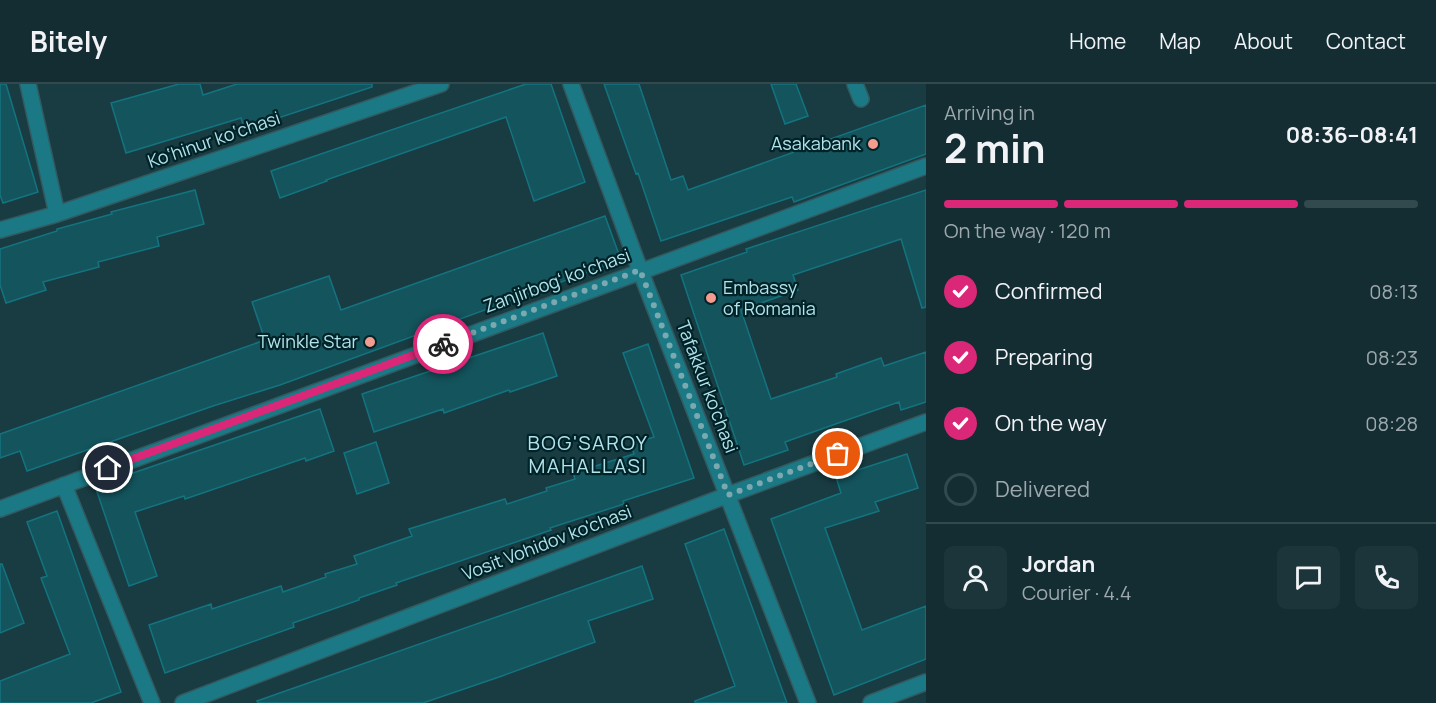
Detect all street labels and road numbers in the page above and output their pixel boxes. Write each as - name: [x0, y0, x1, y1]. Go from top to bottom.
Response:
- street label: Ko‘hinur ko‘chasi: [144, 105, 283, 173]
- street label: Zanjirbogʻ koʻchasi: [480, 242, 633, 318]
- street label: Tafakkur ko'chasi: [672, 317, 744, 456]
- street label: Vosit Vohidov ko'chasi: [459, 499, 635, 585]

